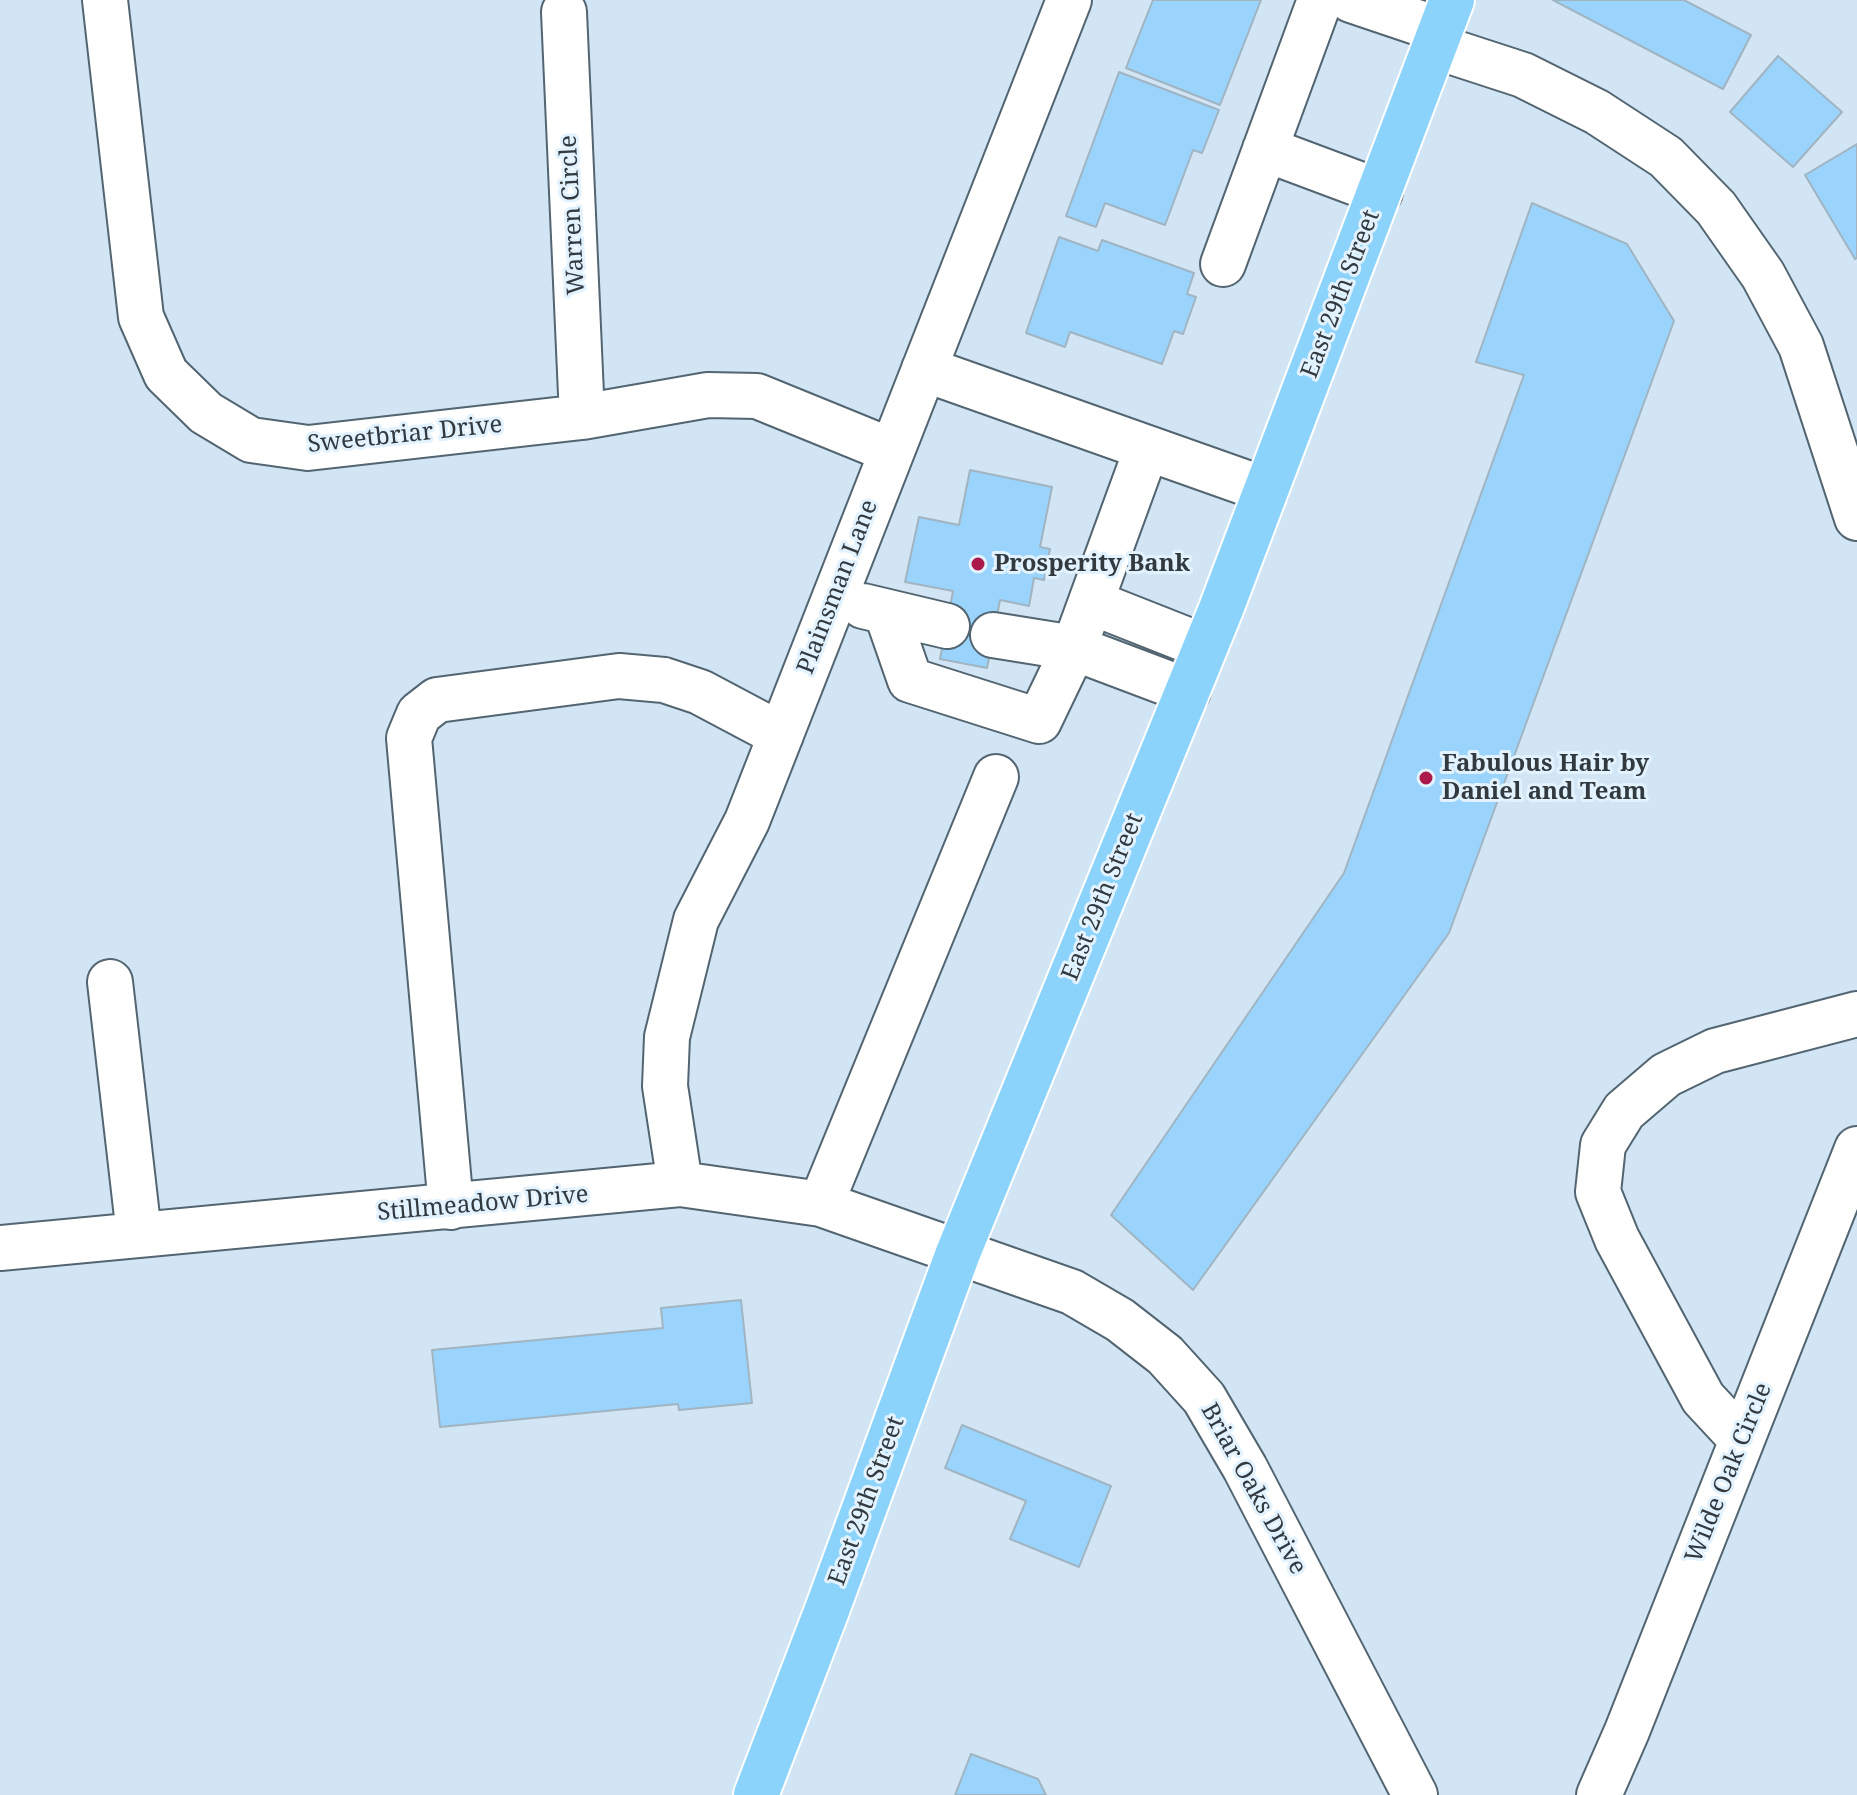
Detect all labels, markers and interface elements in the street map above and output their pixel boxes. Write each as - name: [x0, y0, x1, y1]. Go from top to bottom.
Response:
- street label: Warren Circle: [554, 134, 592, 296]
- street label: East 29th Street: [1296, 206, 1386, 382]
- street label: Sweetbriar Drive: [306, 410, 504, 460]
- street label: Plainsman Lane: [792, 496, 884, 678]
- place label: Prosperity Bank: [994, 550, 1190, 578]
- marker: Prosperity Bank: [969, 555, 987, 573]
- place label: Fabulous Hair by Daniel and Team: [1442, 750, 1649, 806]
- marker: Fabulous Hair by Daniel and Team: [1417, 769, 1435, 787]
- street label: East 29th Street: [1056, 809, 1150, 985]
- street label: Stillmeadow Drive: [376, 1180, 590, 1228]
- street label: Wilde Oak Circle: [1680, 1379, 1778, 1567]
- street label: Briar Oaks Drive: [1194, 1398, 1312, 1580]
- street label: East 29th Street: [823, 1413, 911, 1589]

